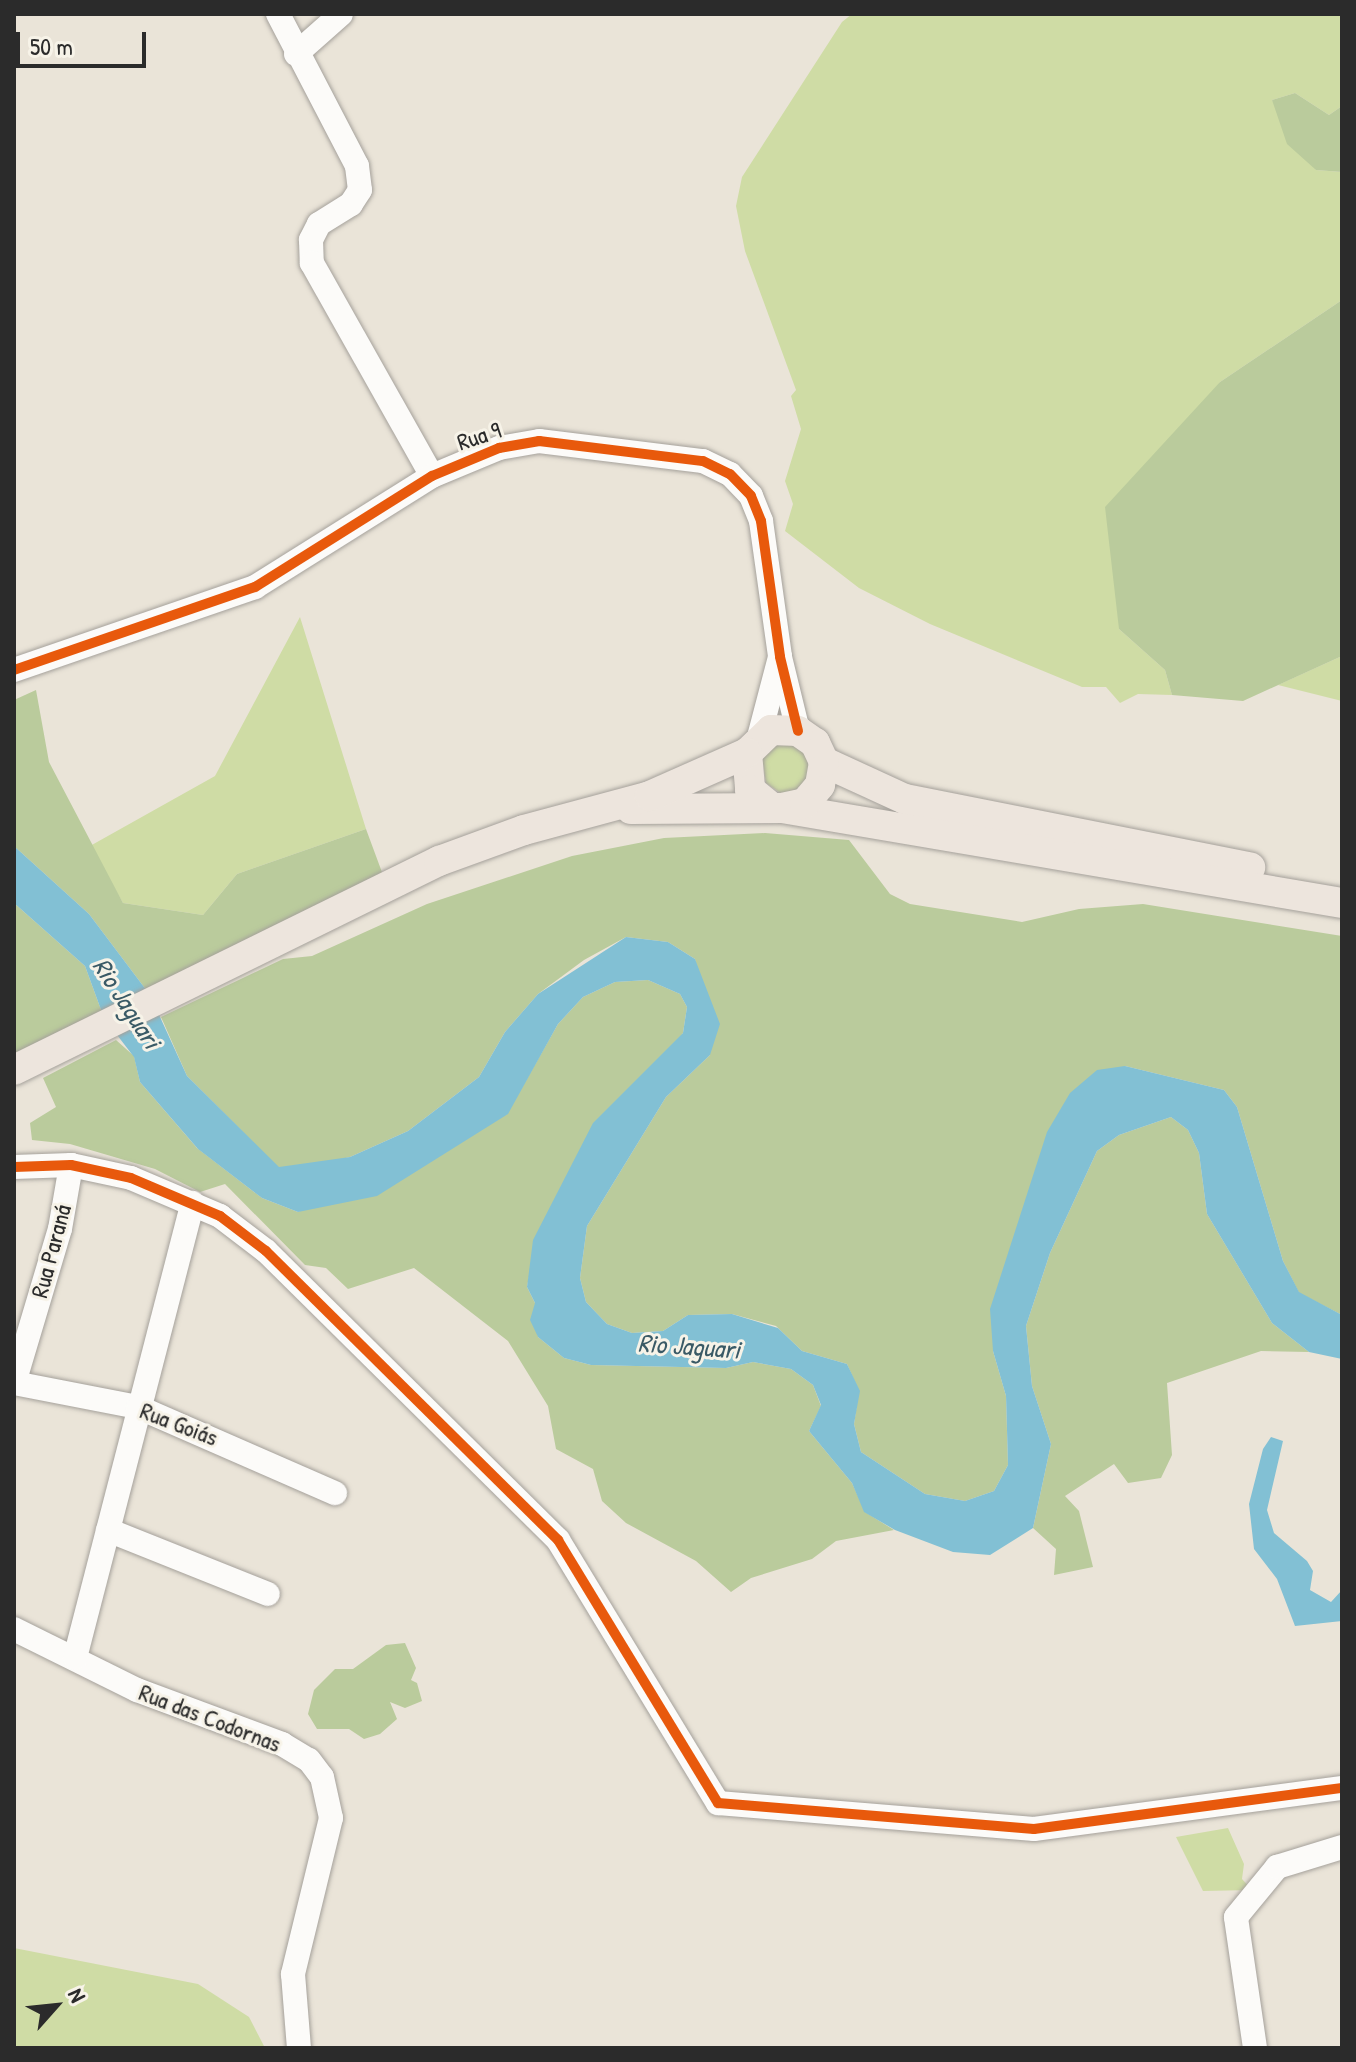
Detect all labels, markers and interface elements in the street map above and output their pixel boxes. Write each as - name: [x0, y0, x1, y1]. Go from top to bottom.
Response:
- scale bar: [20, 16, 150, 66]
- text: 50 m: [30, 30, 73, 62]
- street label: Rua 9: [454, 415, 504, 457]
- water label: Rio Jaguari: [86, 952, 168, 1054]
- street label: Rua Paraná: [25, 1201, 77, 1301]
- water label: Rio Jaguari: [637, 1327, 741, 1365]
- street label: Rua Goiás: [136, 1396, 222, 1452]
- street label: Rua das Codornas: [135, 1678, 285, 1758]
- north arrow: [16, 1966, 96, 2046]
- text: N: [61, 1983, 93, 2007]

